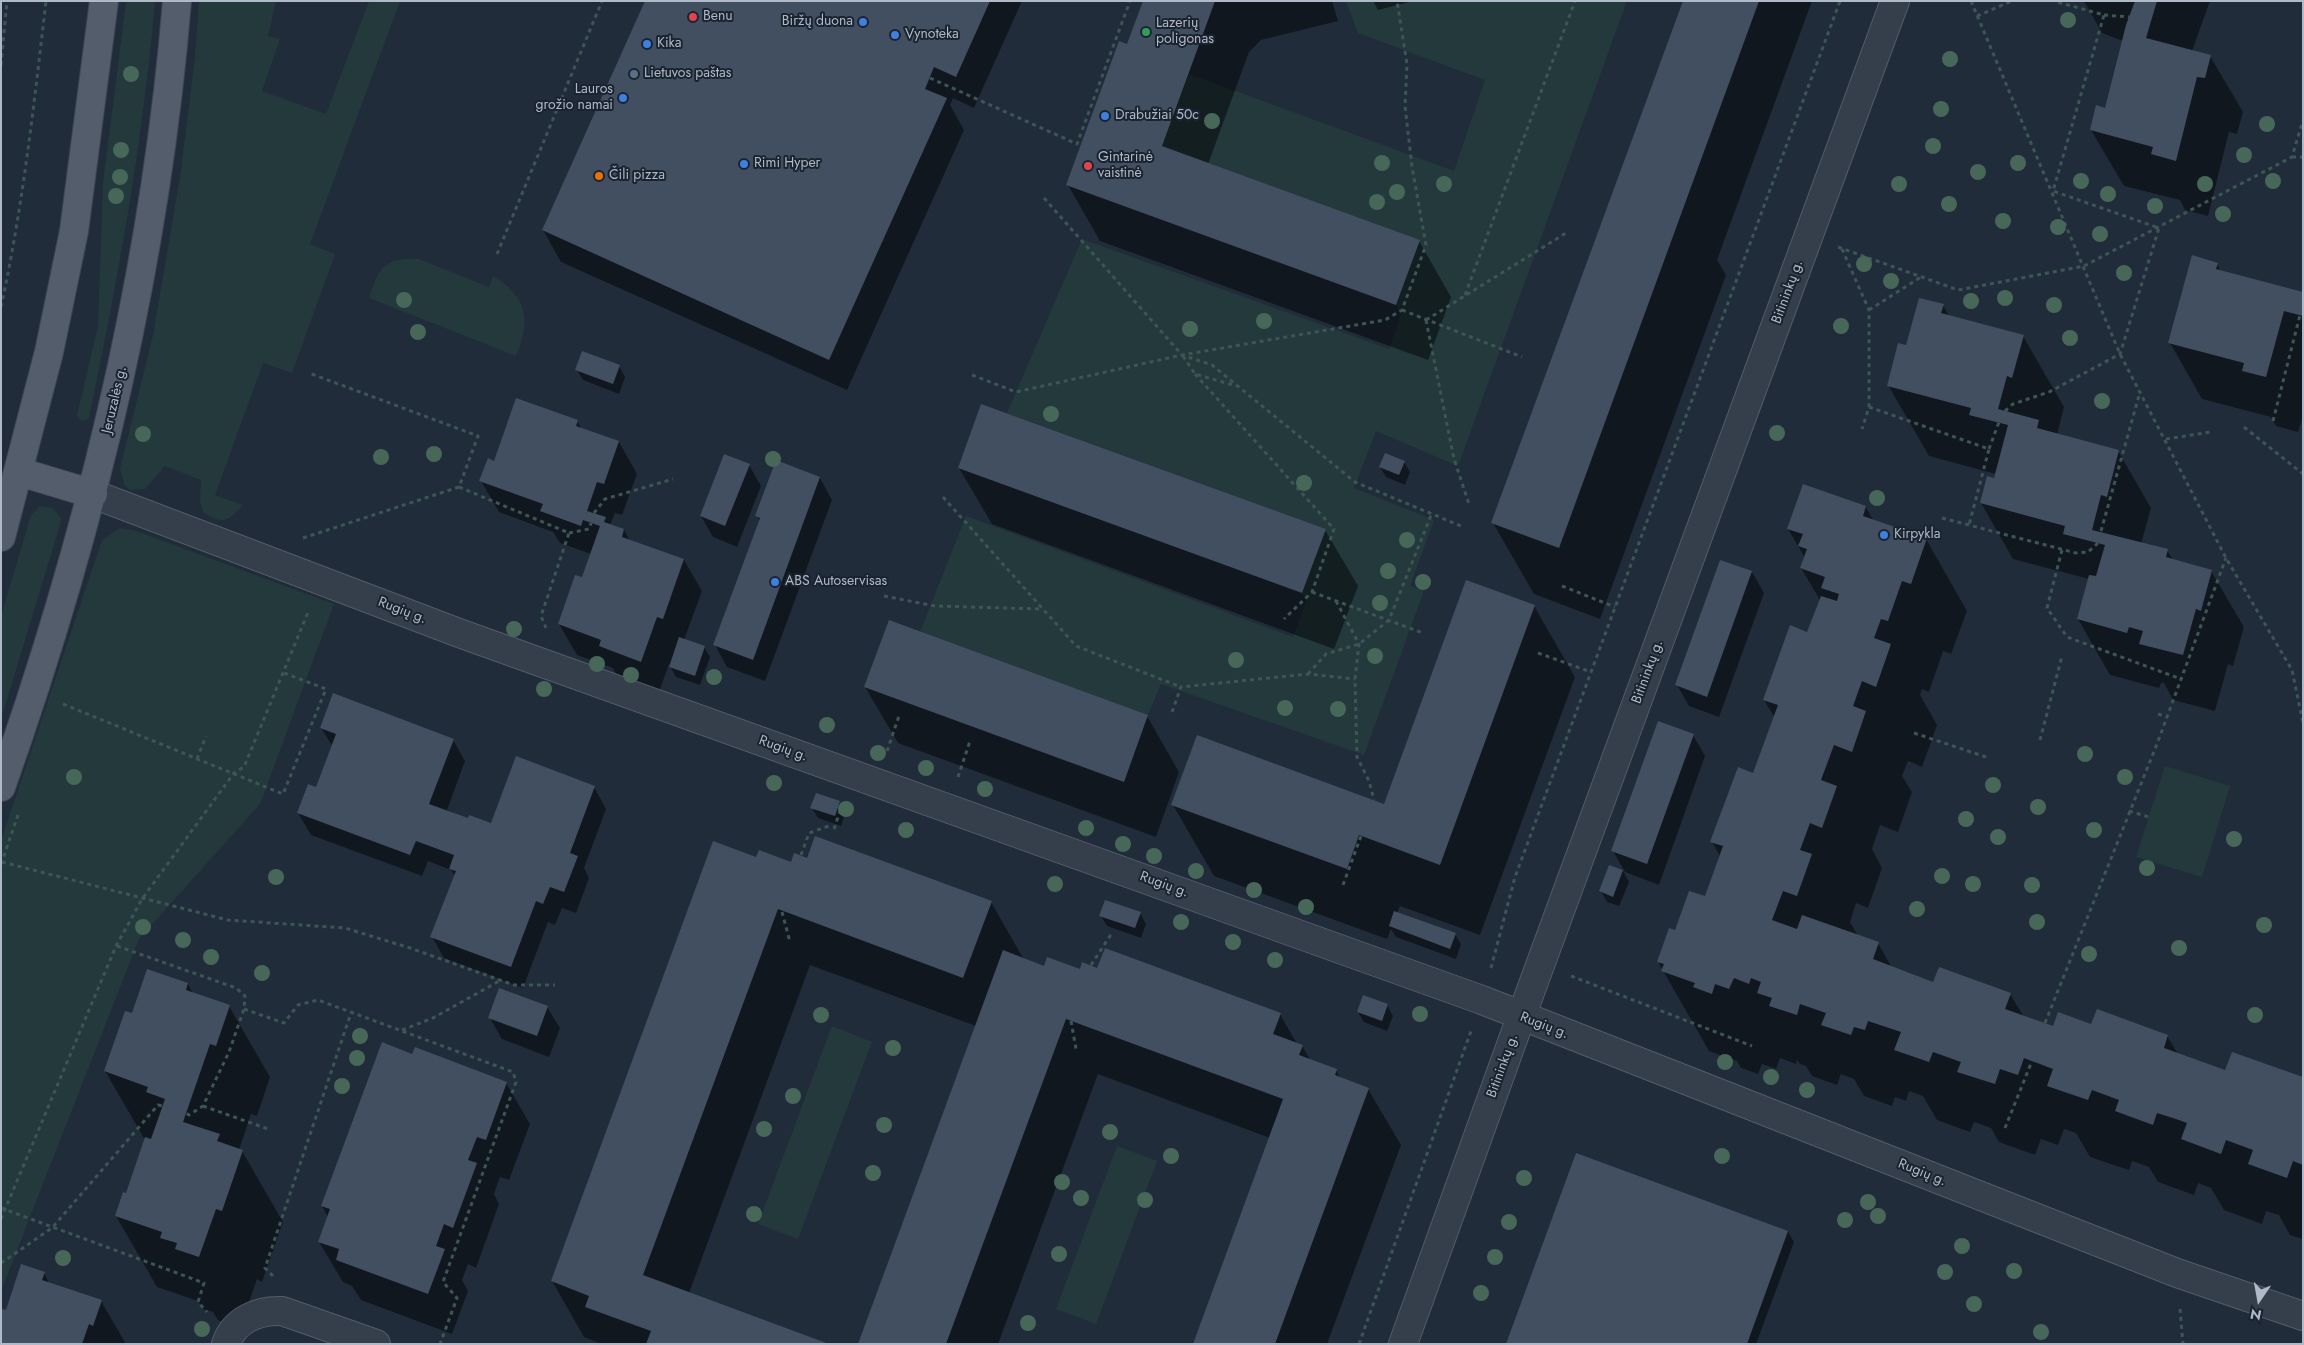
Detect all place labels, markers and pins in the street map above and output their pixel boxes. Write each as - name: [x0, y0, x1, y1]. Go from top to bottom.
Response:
- place label: Benu: [703, 9, 733, 25]
- marker: Benu: [687, 11, 699, 23]
- place label: Biržų duona: [782, 14, 853, 30]
- marker: Biržų duona: [857, 16, 869, 28]
- place label: Lazerių poligonas: [1156, 16, 1214, 48]
- marker: Lazerių poligonas: [1140, 26, 1152, 38]
- place label: Vynoteka: [905, 27, 959, 43]
- marker: Vynoteka: [889, 29, 901, 41]
- place label: Kika: [657, 36, 681, 52]
- marker: Kika: [641, 38, 653, 50]
- place label: Lietuvos paštas: [644, 66, 731, 82]
- marker: Lietuvos paštas: [628, 68, 640, 80]
- place label: Lauros grožio namai: [535, 82, 613, 114]
- marker: Lauros grožio namai: [617, 92, 629, 104]
- place label: Drabužiai 50c: [1115, 108, 1199, 124]
- marker: Drabužiai 50c: [1099, 110, 1111, 122]
- place label: Gintarinė vaistinė: [1098, 150, 1153, 182]
- place label: Rimi Hyper: [754, 156, 820, 172]
- marker: Rimi Hyper: [738, 158, 750, 170]
- marker: Gintarinė vaistinė: [1082, 160, 1094, 172]
- place label: Čili pizza: [609, 168, 665, 184]
- marker: Čili pizza: [593, 170, 605, 182]
- place label: Kirpykla: [1894, 527, 1940, 543]
- marker: Kirpykla: [1878, 529, 1890, 541]
- place label: ABS Autoservisas: [785, 574, 887, 590]
- marker: ABS Autoservisas: [769, 576, 781, 588]

